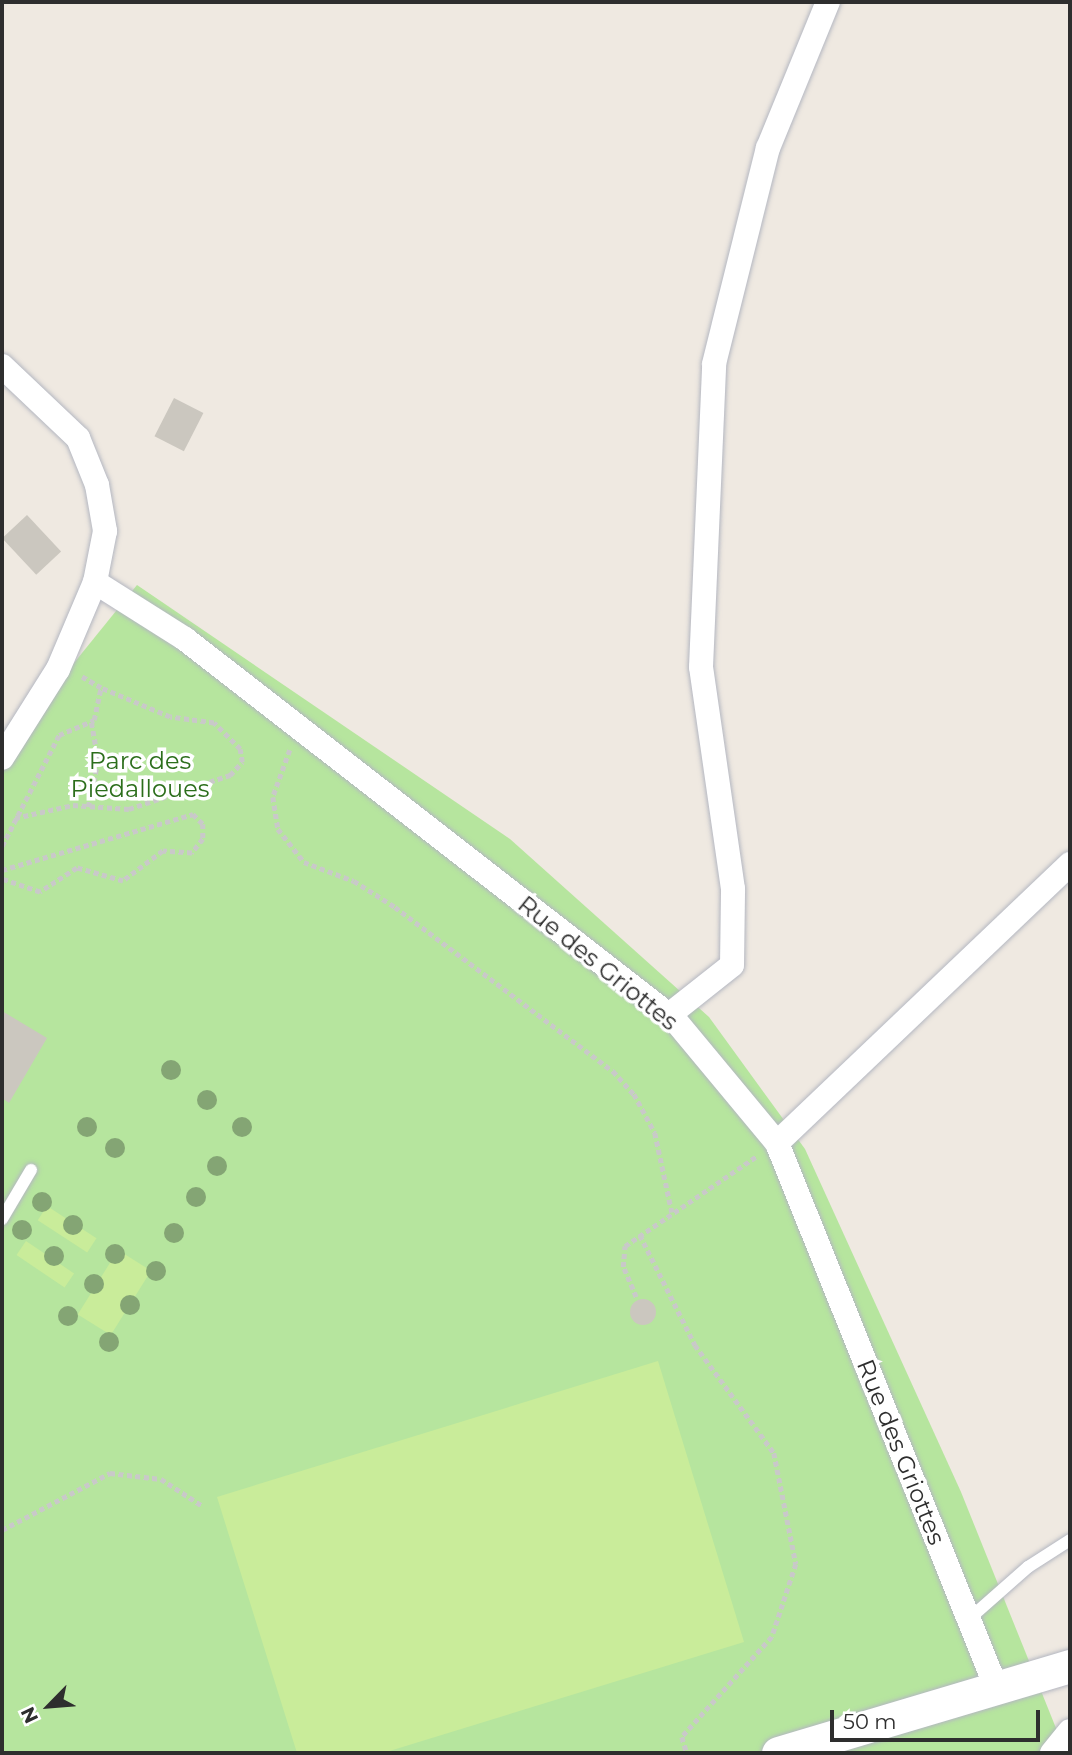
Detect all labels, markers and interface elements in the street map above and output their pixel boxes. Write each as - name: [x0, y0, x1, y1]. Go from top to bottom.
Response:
- park label: Parc des Piedalloues: [71, 747, 209, 803]
- street label: Rue des Griottes: [512, 890, 684, 1036]
- street label: Rue des Griottes: [851, 1355, 951, 1549]
- north arrow: [14, 1671, 84, 1741]
- scale bar: [834, 1696, 1044, 1740]
- text: N: [16, 1703, 43, 1727]
- text: 50 m: [843, 1709, 897, 1734]

